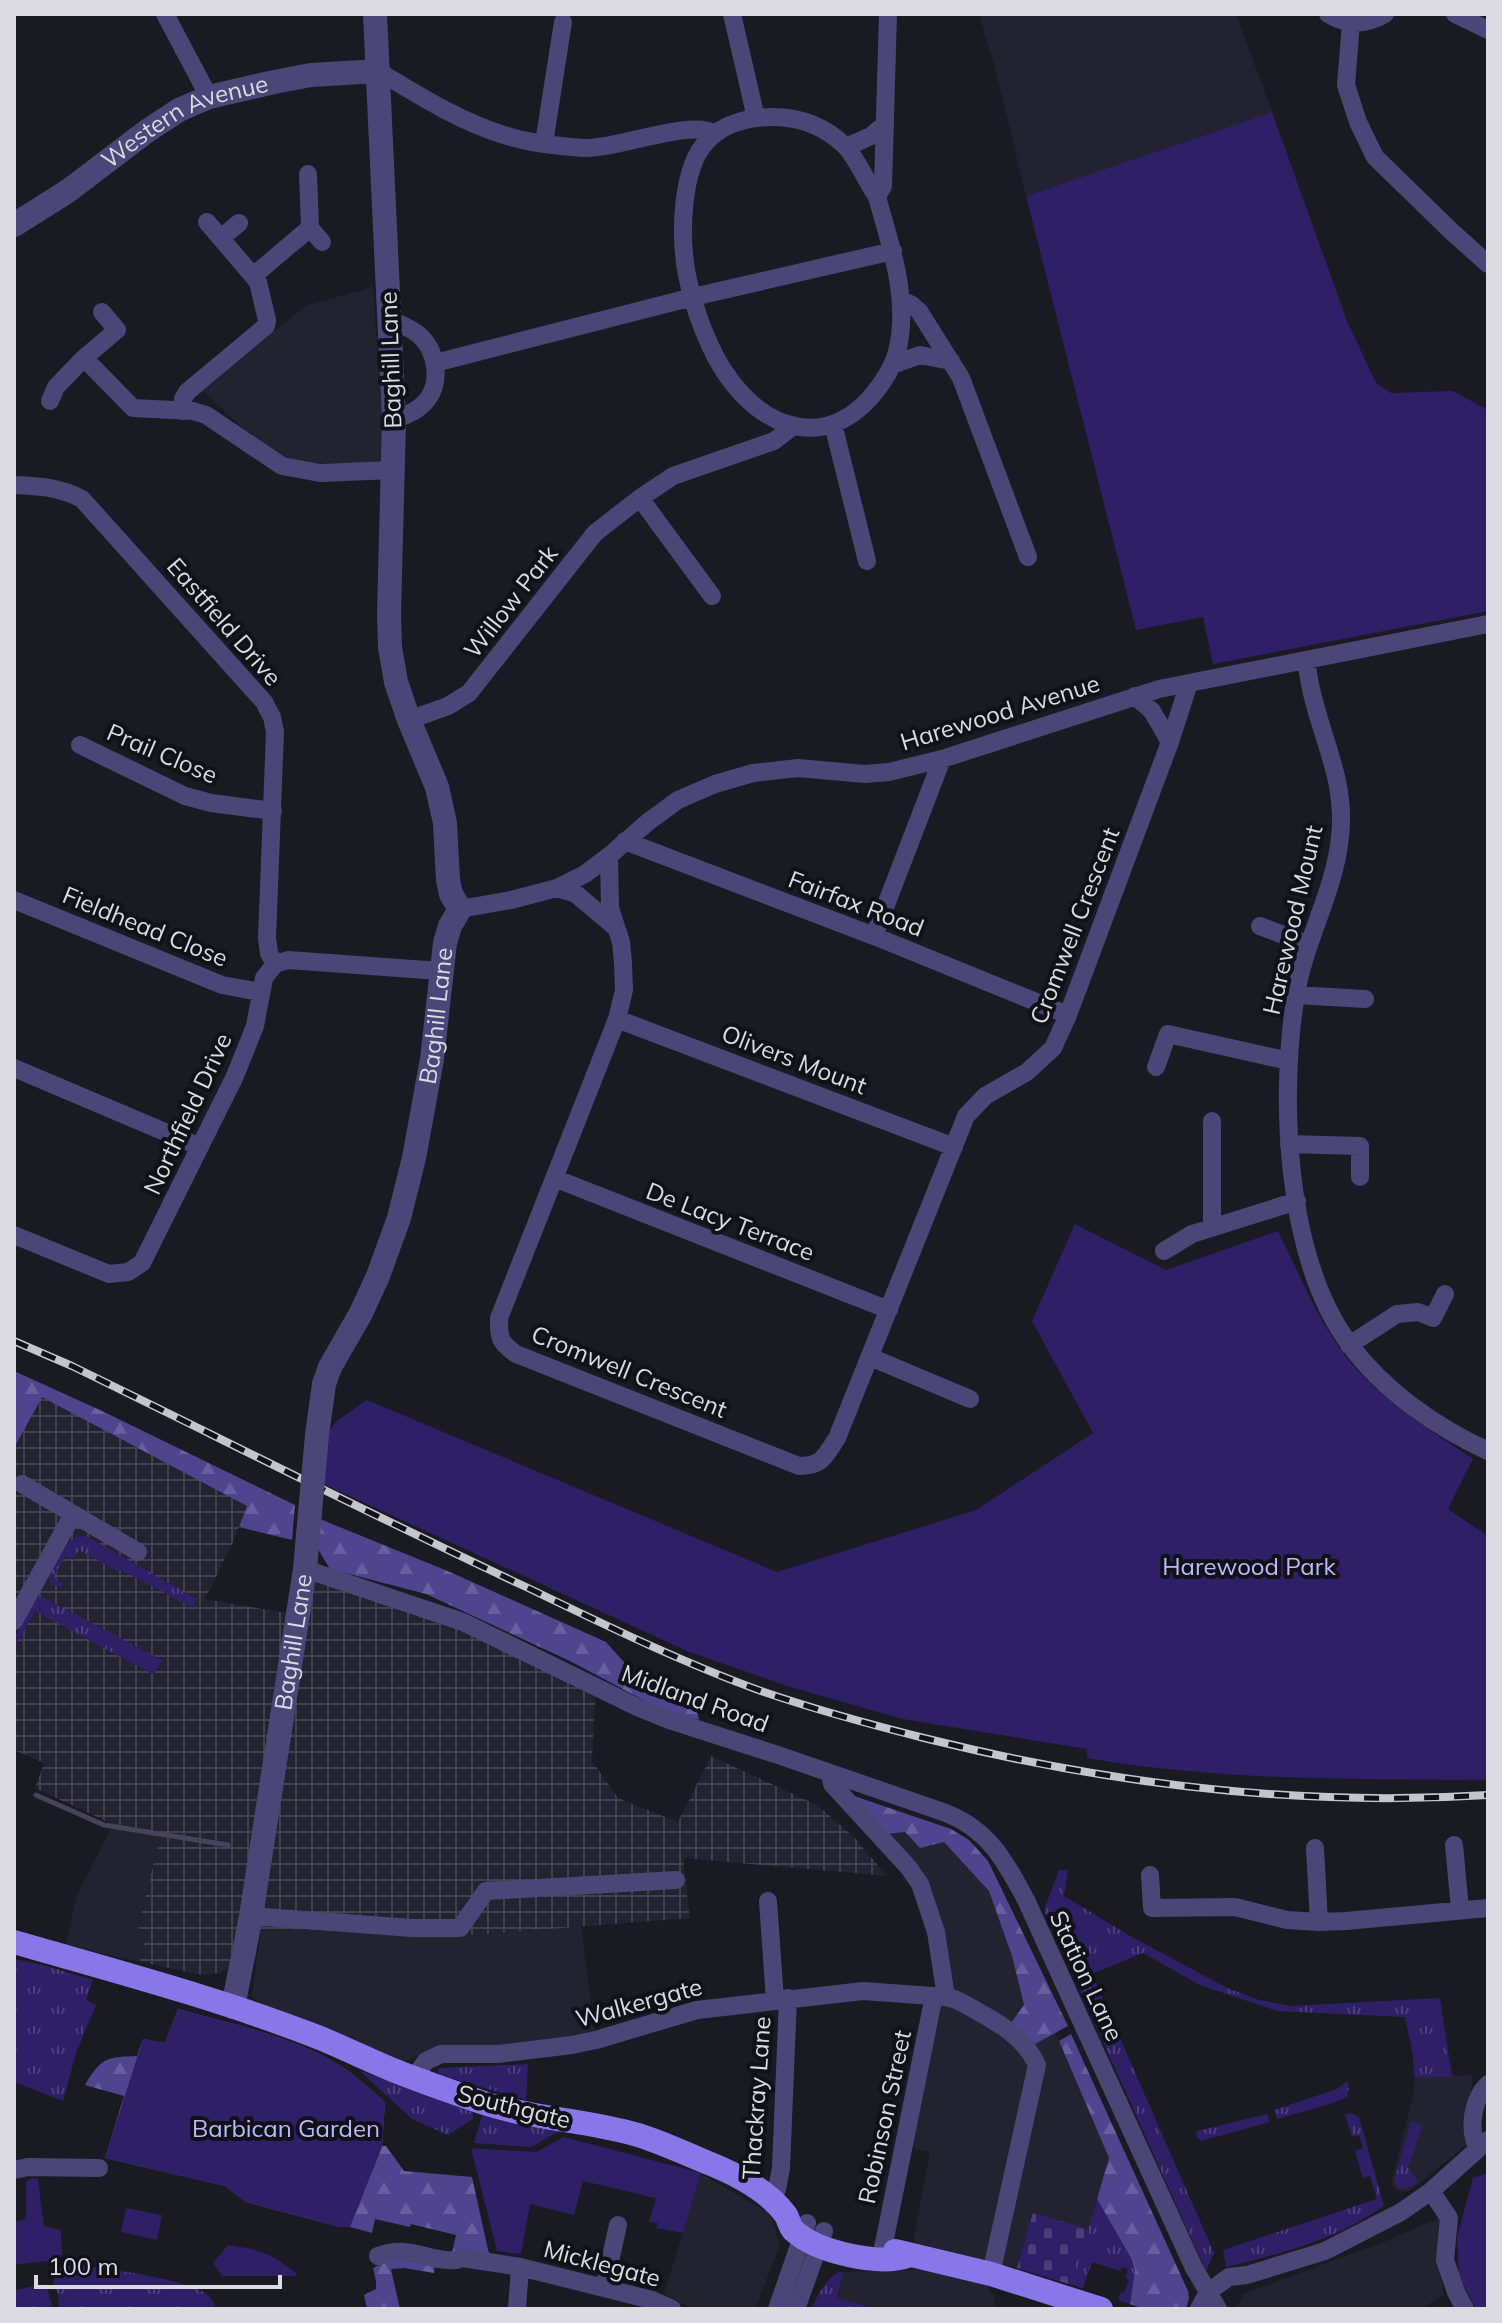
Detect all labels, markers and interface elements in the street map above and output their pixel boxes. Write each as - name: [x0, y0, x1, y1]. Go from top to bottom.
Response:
- street label: Western Avenue: [95, 68, 271, 174]
- street label: Baghill Lane: [373, 291, 407, 429]
- street label: Willow Park: [457, 538, 564, 664]
- street label: Eastfield Drive: [161, 551, 288, 691]
- street label: Harewood Avenue: [897, 667, 1103, 757]
- street label: Prail Close: [103, 716, 222, 790]
- street label: Harewood Mount: [1256, 822, 1328, 1017]
- street label: Cromwell Crescent: [1023, 823, 1125, 1028]
- street label: Fairfax Road: [784, 863, 928, 943]
- street label: Fieldhead Close: [58, 879, 232, 973]
- street label: Baghill Lane: [412, 946, 458, 1086]
- street label: Olivers Mount: [718, 1018, 871, 1100]
- street label: Northfield Drive: [137, 1028, 238, 1199]
- street label: De Lacy Terrace: [642, 1175, 819, 1267]
- street label: Cromwell Crescent: [527, 1318, 731, 1424]
- park label: Harewood Park: [1162, 1551, 1336, 1581]
- street label: Baghill Lane: [267, 1572, 318, 1712]
- street label: Midland Road: [618, 1658, 773, 1739]
- street label: Station Lane: [1044, 1906, 1130, 2046]
- street label: Walkergate: [572, 1971, 705, 2033]
- street label: Thackray Lane: [735, 2015, 777, 2181]
- street label: Robinson Street: [851, 2027, 917, 2206]
- street label: Southgate: [455, 2078, 574, 2135]
- park label: Barbican Garden: [192, 2113, 380, 2143]
- street label: Micklegate: [541, 2233, 664, 2293]
- scale bar: [36, 2239, 280, 2289]
- text: 100 m: [48, 2251, 119, 2281]

